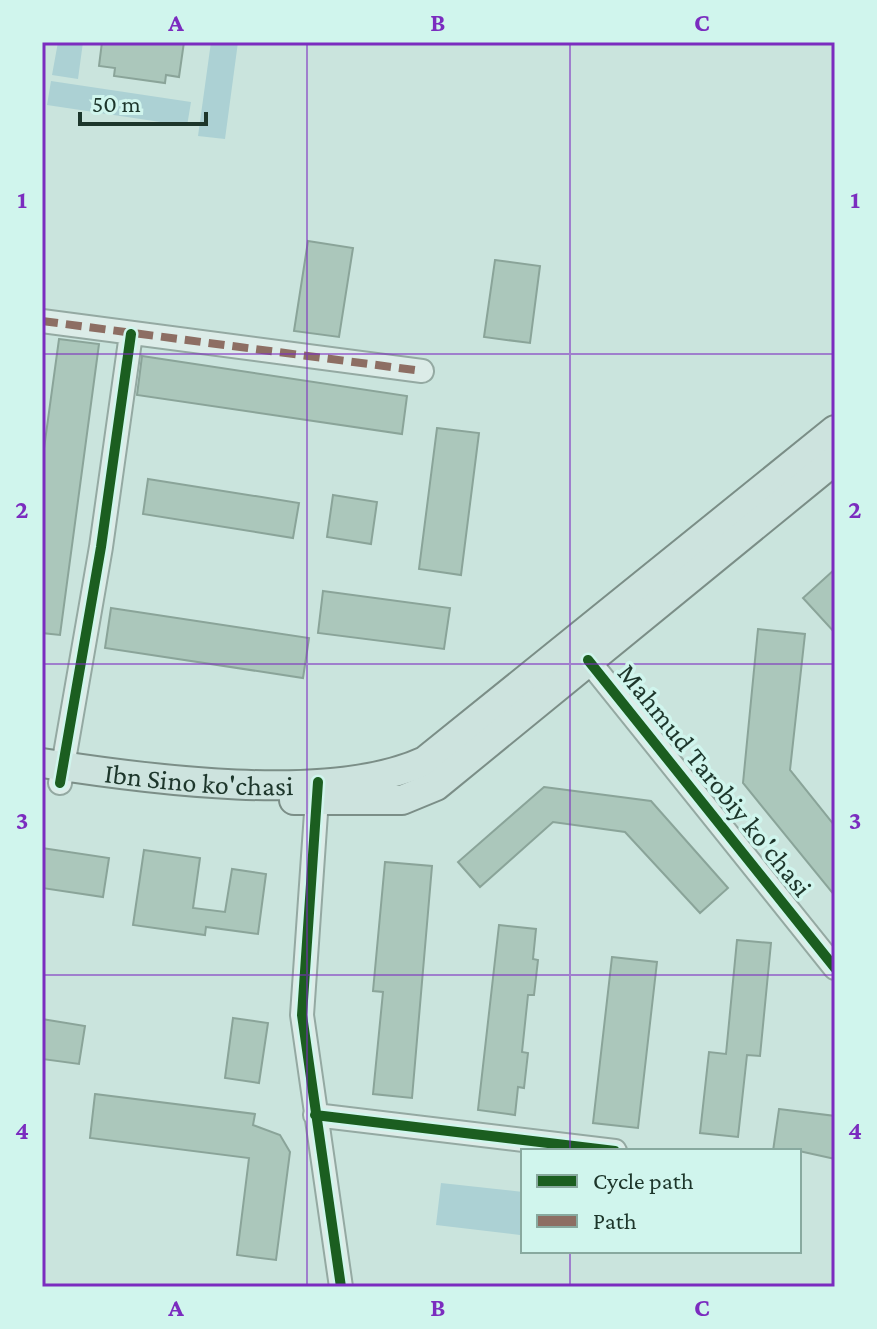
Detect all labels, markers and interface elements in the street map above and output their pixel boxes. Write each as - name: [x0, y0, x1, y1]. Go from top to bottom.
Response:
- text: A: [167, 8, 184, 37]
- text: B: [430, 8, 446, 37]
- text: C: [694, 8, 710, 37]
- scale bar: [80, 76, 206, 126]
- text: 50 m: [92, 90, 141, 117]
- text: 1: [17, 185, 27, 214]
- text: 1: [850, 185, 860, 214]
- text: 2: [15, 495, 29, 524]
- text: 2: [848, 495, 862, 524]
- street label: Mahmud Tarobiy ko'chasi: [612, 657, 818, 903]
- street label: Ibn Sino ko'chasi: [103, 757, 294, 801]
- text: 3: [16, 806, 28, 835]
- text: 3: [849, 806, 861, 835]
- text: 4: [15, 1116, 29, 1145]
- text: 4: [848, 1116, 862, 1145]
- legend: [521, 1149, 801, 1253]
- text: Cycle path: [593, 1167, 694, 1194]
- text: Path: [593, 1207, 637, 1234]
- text: A: [167, 1293, 184, 1322]
- text: B: [430, 1293, 446, 1322]
- text: C: [694, 1293, 710, 1322]

